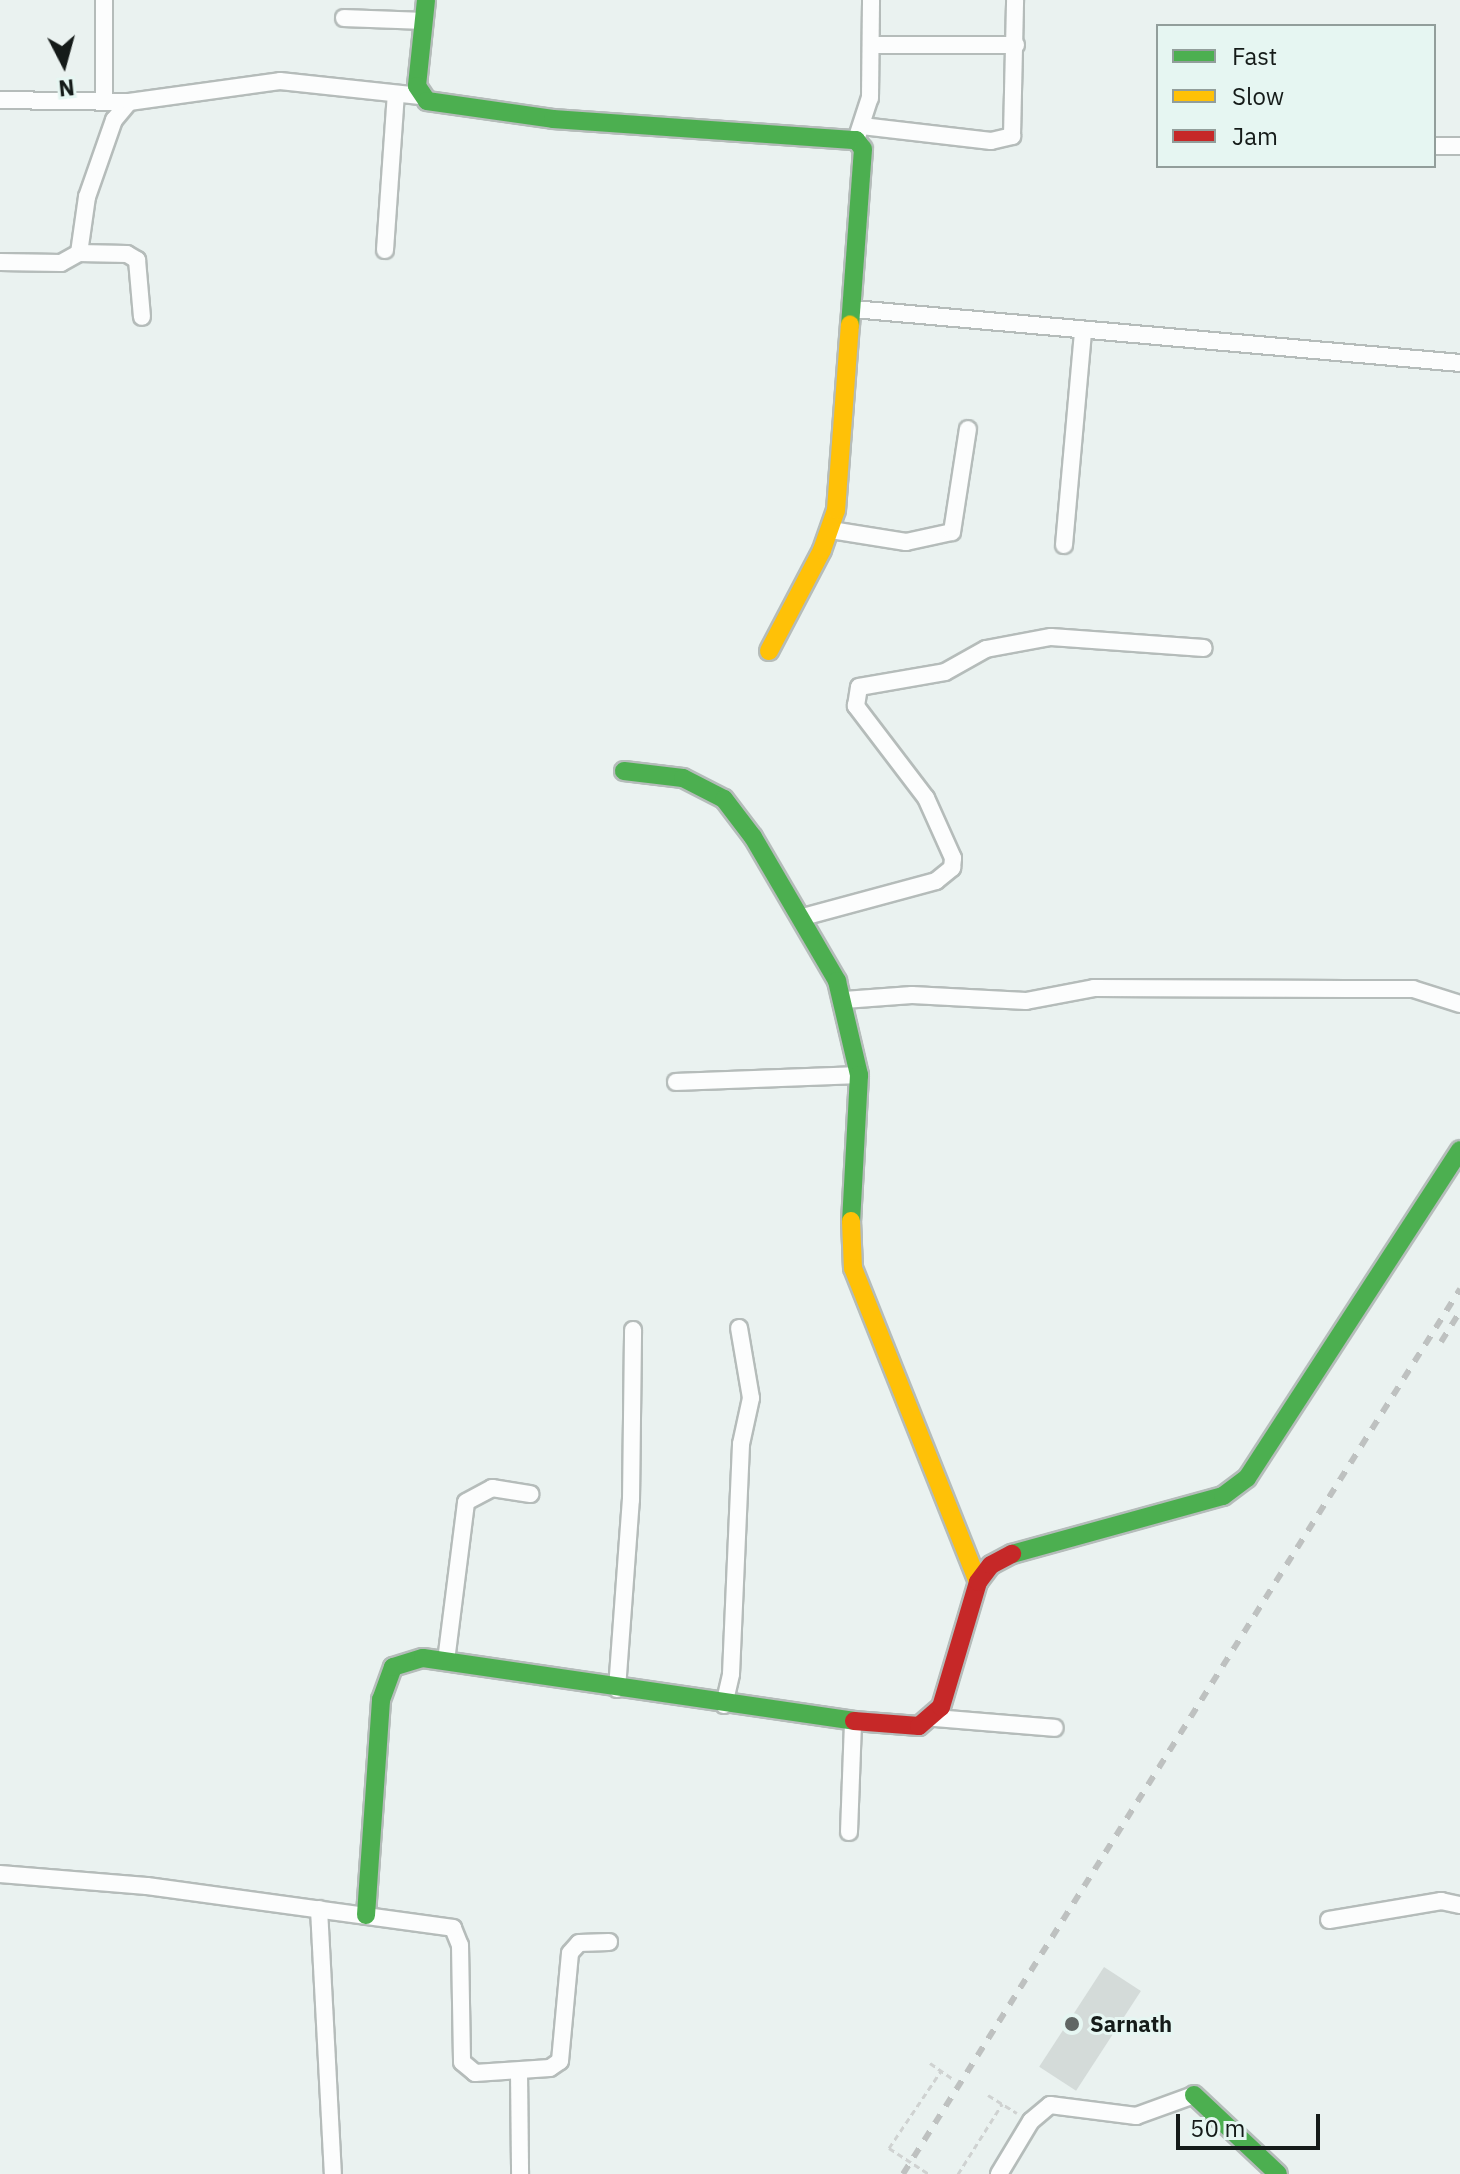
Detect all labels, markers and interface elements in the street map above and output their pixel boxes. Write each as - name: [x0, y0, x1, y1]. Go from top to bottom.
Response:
- north arrow: [24, 24, 104, 104]
- legend: [1156, 24, 1436, 168]
- text: Fast: [1232, 40, 1277, 72]
- text: N: [57, 73, 76, 104]
- text: Slow: [1232, 80, 1284, 112]
- text: Jam: [1232, 120, 1278, 152]
- place label: Sarnath: [1090, 2011, 1172, 2037]
- marker: Sarnath: [1061, 2013, 1083, 2035]
- scale bar: [1180, 2098, 1324, 2148]
- text: 50 m: [1190, 2112, 1245, 2144]

